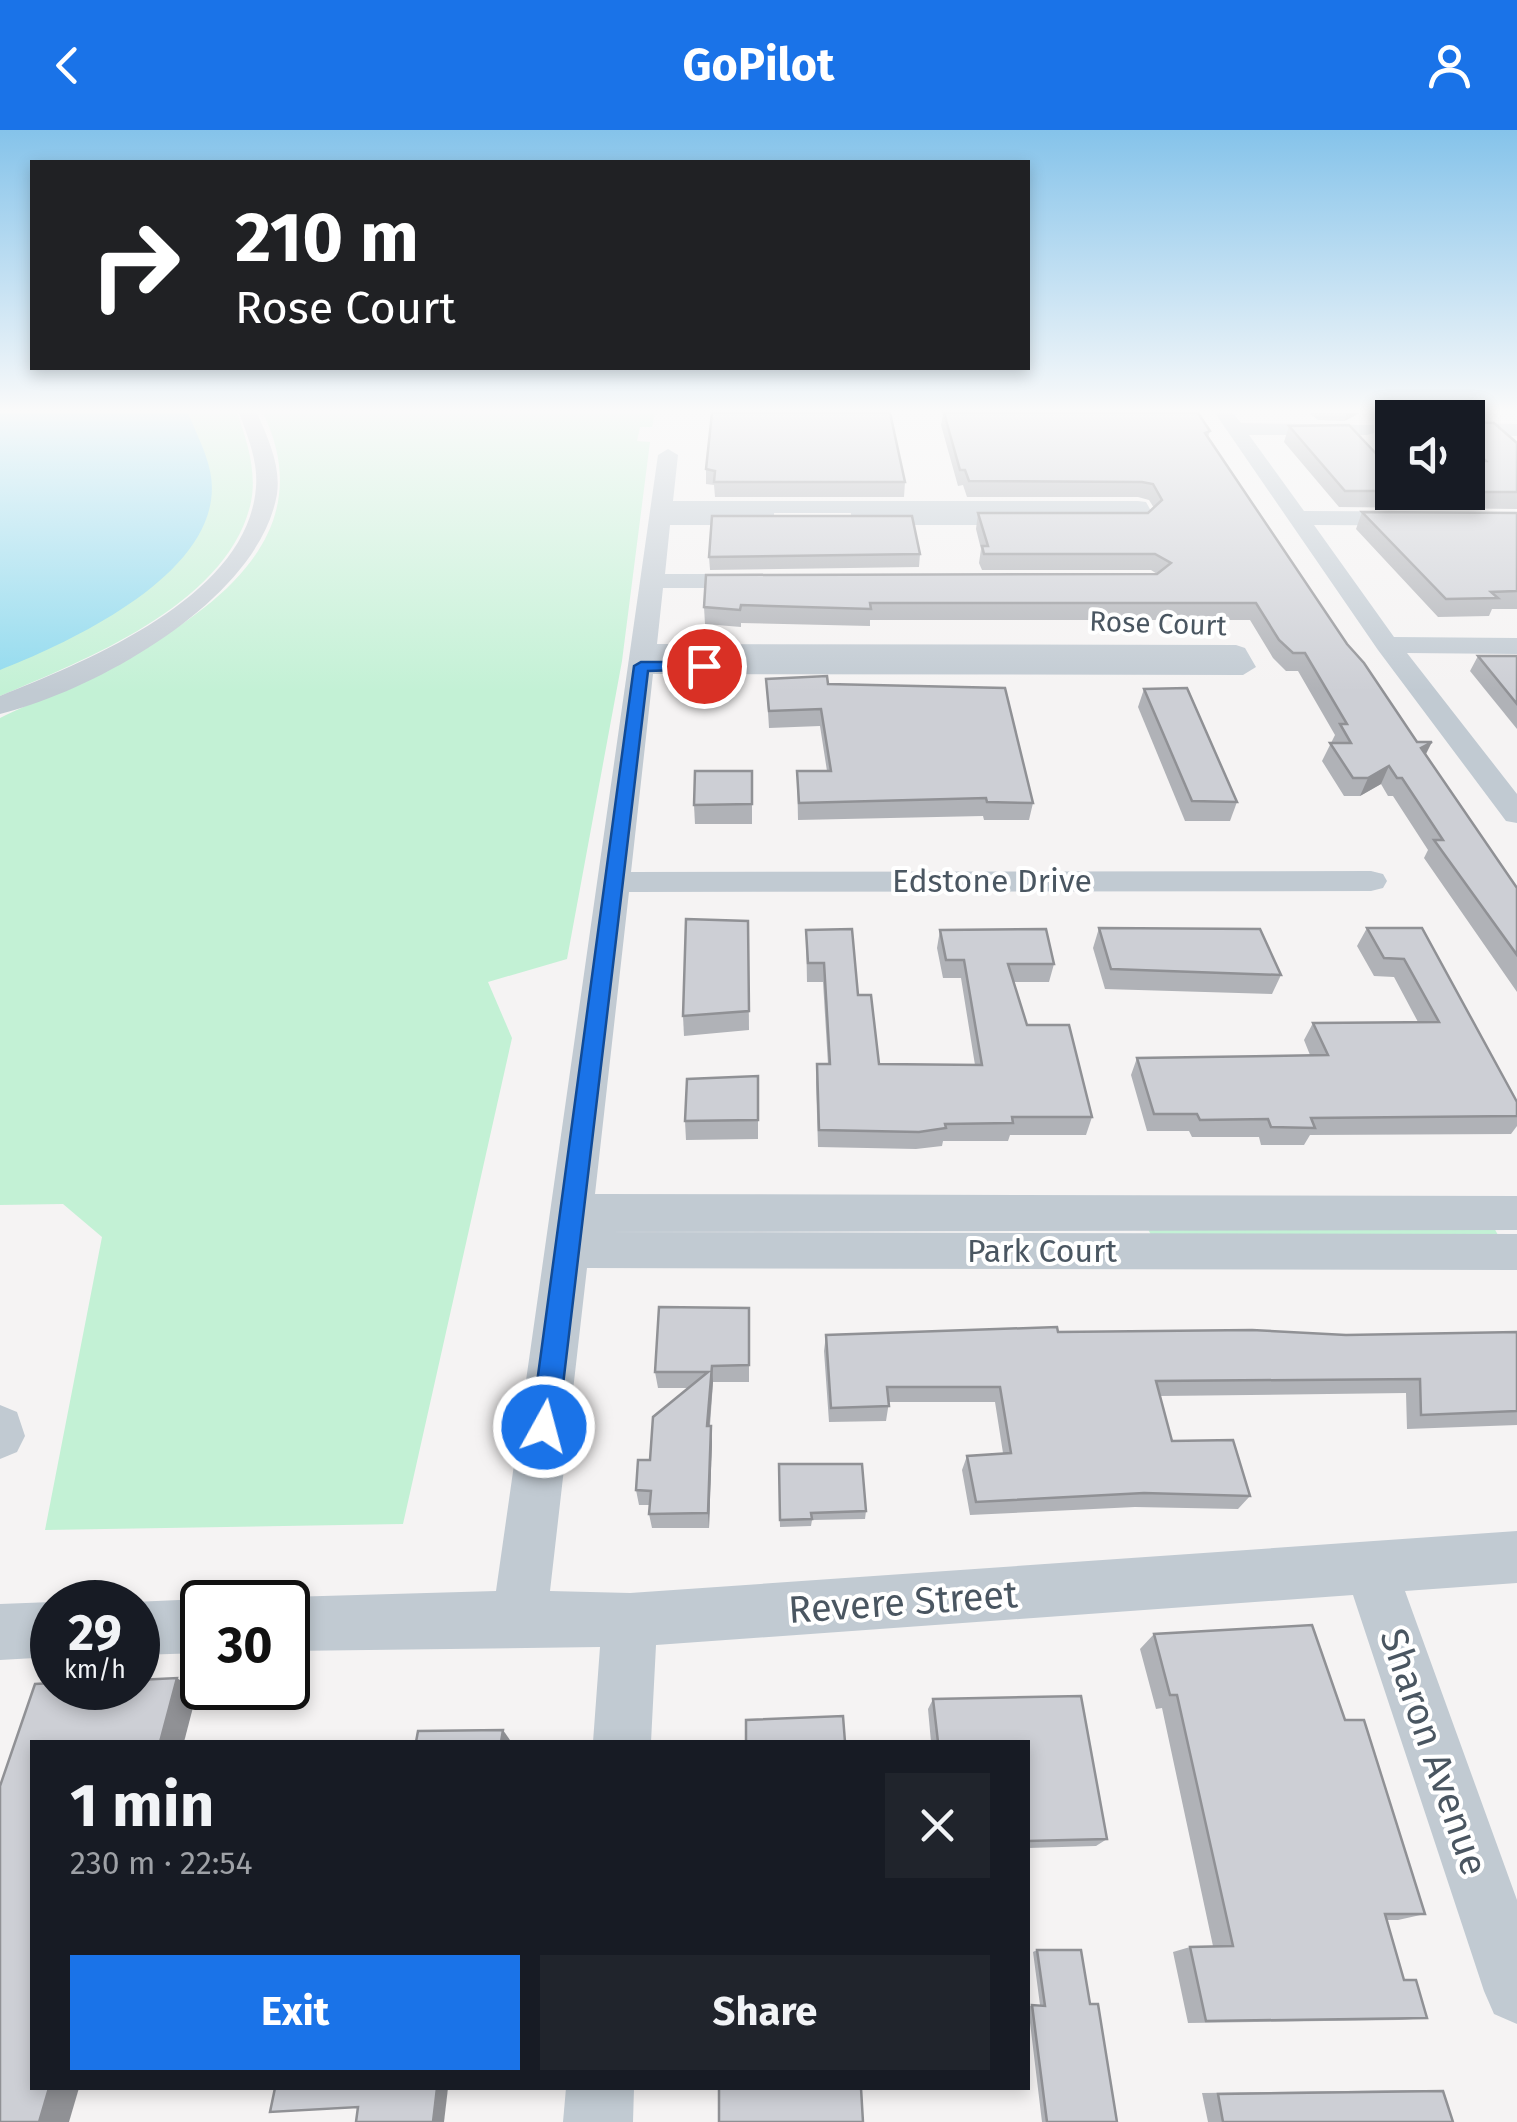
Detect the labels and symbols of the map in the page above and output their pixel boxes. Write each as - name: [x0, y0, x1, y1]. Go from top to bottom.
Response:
- street label: Rose Court: [1089, 605, 1228, 642]
- pin: [662, 624, 747, 709]
- street label: Edstone Drive: [892, 862, 1092, 900]
- street label: Park Court: [967, 1232, 1117, 1270]
- position arrow: [492, 1375, 596, 1479]
- street label: Revere Street: [787, 1571, 1019, 1633]
- speed limit sign: 30: [180, 1580, 310, 1710]
- street label: Sharon Avenue: [1370, 1623, 1498, 1881]

